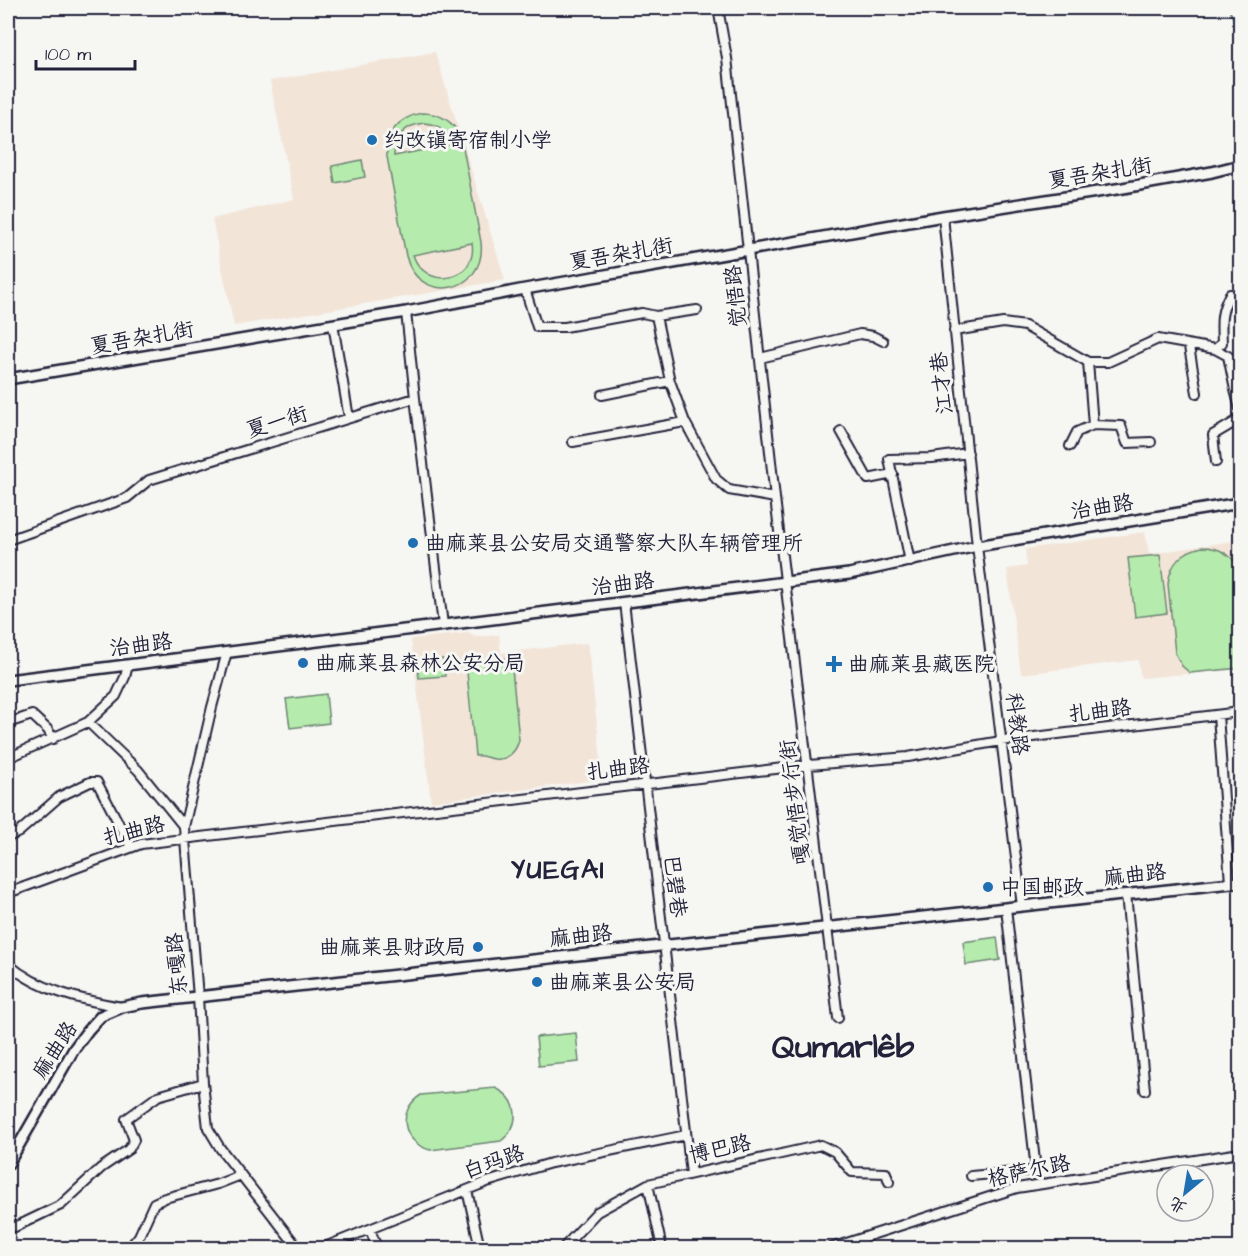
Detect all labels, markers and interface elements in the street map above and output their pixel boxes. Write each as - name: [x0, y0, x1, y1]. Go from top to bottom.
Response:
- scale bar: [36, 33, 135, 71]
- text: 100 m: [45, 42, 91, 67]
- place label: 约改镇寄宿制小学: [384, 126, 552, 155]
- marker: 约改镇寄宿制小学: [365, 133, 379, 147]
- street label: 夏吾杂扎街: [1046, 150, 1154, 196]
- street label: 夏吾杂扎街: [567, 231, 675, 277]
- street label: 觉悟路: [718, 263, 754, 329]
- street label: 夏吾杂扎街: [88, 315, 196, 361]
- street label: 江才巷: [924, 350, 960, 416]
- street label: 夏一街: [243, 399, 311, 445]
- street label: 治曲路: [1069, 488, 1135, 526]
- place label: 曲麻莱县公安局交通警察大队车辆管理所: [425, 529, 803, 558]
- marker: 曲麻莱县公安局交通警察大队车辆管理所: [406, 536, 420, 550]
- street label: 治曲路: [590, 566, 656, 602]
- street label: 治曲路: [108, 627, 174, 663]
- place label: 曲麻莱县森林公安分局: [315, 649, 525, 678]
- place label: 曲麻莱县藏医院: [848, 650, 995, 679]
- marker: 曲麻莱县藏医院: [825, 655, 843, 673]
- marker: 曲麻莱县森林公安分局: [296, 656, 310, 670]
- street label: 科教路: [999, 691, 1035, 757]
- street label: 扎曲路: [1067, 693, 1133, 729]
- street label: 嘎觉悟步行街: [773, 738, 817, 866]
- street label: 扎曲路: [585, 751, 651, 787]
- street label: 扎曲路: [100, 809, 168, 853]
- district label: YUEGAI: [511, 851, 605, 889]
- street label: 巴碧巷: [657, 853, 693, 919]
- street label: 麻曲路: [1102, 857, 1168, 893]
- place label: 中国邮政: [1000, 873, 1084, 902]
- marker: 中国邮政: [981, 880, 995, 894]
- street label: 麻曲路: [548, 918, 614, 954]
- street label: 东嘎路: [160, 931, 194, 997]
- place label: 曲麻莱县财政局: [319, 933, 466, 962]
- marker: 曲麻莱县财政局: [471, 940, 485, 954]
- place label: 曲麻莱县公安局: [549, 968, 696, 997]
- marker: 曲麻莱县公安局: [530, 975, 544, 989]
- street label: 麻曲路: [26, 1016, 84, 1084]
- district label: Qumarlêb: [772, 1024, 915, 1070]
- street label: 博巴路: [686, 1128, 754, 1170]
- street label: 白玛路: [459, 1138, 529, 1186]
- street label: 格萨尔路: [985, 1148, 1073, 1194]
- north arrow: [1155, 1163, 1215, 1223]
- text: 北: [1166, 1192, 1190, 1219]

